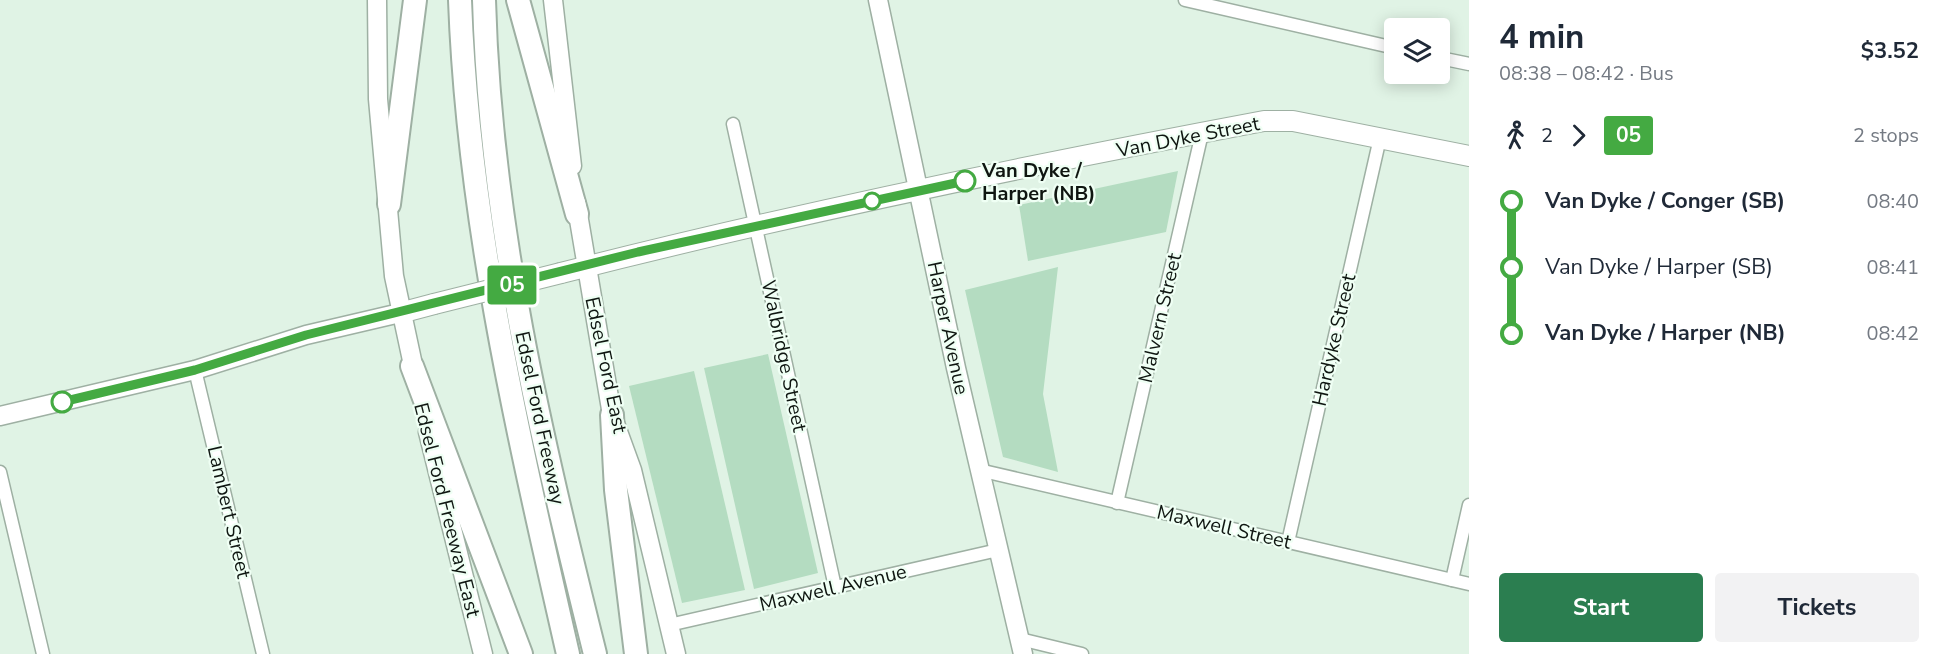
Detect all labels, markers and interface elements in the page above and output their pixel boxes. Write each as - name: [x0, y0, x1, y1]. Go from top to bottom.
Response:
- text: 4 min: [1499, 15, 1584, 60]
- map controls: [1384, 18, 1450, 84]
- button: layers: [1384, 18, 1450, 84]
- text: $3.52: [1861, 36, 1919, 66]
- text: 08:38 – 08:42 · Bus: [1499, 60, 1674, 87]
- street label: Van Dyke Street: [1113, 110, 1263, 164]
- icon: walk: [1499, 119, 1532, 152]
- icon: forward: [1562, 119, 1595, 152]
- text: 05: [1616, 121, 1641, 149]
- text: 2: [1541, 122, 1553, 149]
- text: 2 stops: [1853, 122, 1919, 149]
- place label: Van Dyke / Harper (NB): [981, 157, 1095, 207]
- marker: Van Dyke / Harper (NB): [954, 170, 976, 192]
- text: Van Dyke / Conger (SB): [1545, 186, 1785, 216]
- text: 08:40: [1866, 188, 1919, 215]
- unlabelled marker: [863, 192, 881, 210]
- street label: Malvern Street: [1132, 249, 1188, 386]
- text: Van Dyke / Harper (SB): [1545, 252, 1773, 282]
- text: 08:41: [1866, 254, 1919, 281]
- street label: Harper Avenue: [921, 259, 975, 397]
- line badge: 05: [485, 266, 539, 304]
- street label: Hardyke Street: [1306, 270, 1363, 409]
- text: 05: [499, 271, 525, 299]
- street label: Walbridge Street: [755, 278, 813, 435]
- street label: Edsel Ford East: [578, 294, 634, 437]
- text: Van Dyke / Harper (NB): [1545, 318, 1786, 348]
- text: 08:42: [1866, 320, 1919, 347]
- street label: Edsel Ford Freeway: [508, 329, 572, 508]
- unlabelled marker: [51, 391, 73, 413]
- street label: Edsel Ford Freeway East: [407, 400, 487, 621]
- street label: Lambert Street: [201, 443, 258, 582]
- street label: Maxwell Street: [1154, 498, 1295, 556]
- street label: Maxwell Avenue: [757, 558, 909, 618]
- button: Start: [1499, 573, 1703, 642]
- button: Tickets: [1715, 573, 1919, 642]

